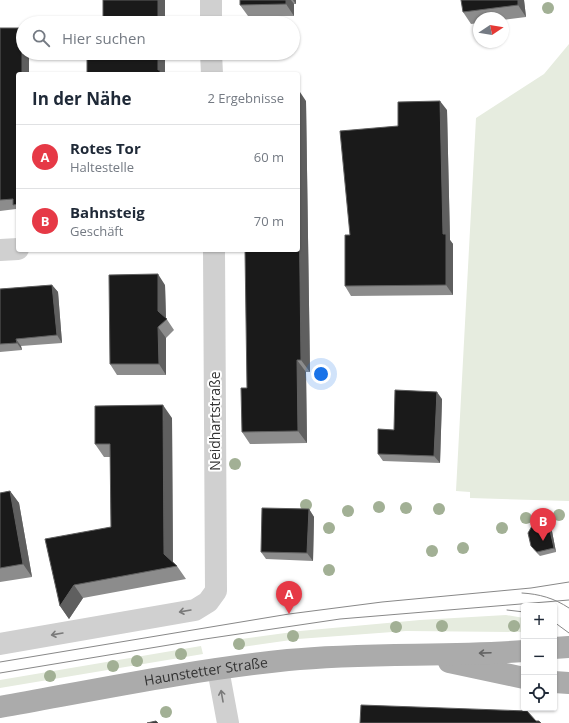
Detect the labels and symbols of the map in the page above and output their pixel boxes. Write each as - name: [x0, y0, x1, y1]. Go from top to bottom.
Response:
- north arrow: [473, 12, 509, 48]
- your location: [311, 364, 331, 384]
- street label: Neidhartstraße: [205, 371, 224, 471]
- pin: B: [530, 508, 556, 541]
- pin: A: [276, 581, 302, 614]
- one-way arrow: [179, 608, 192, 616]
- one-way arrow: [51, 630, 64, 638]
- one-way arrow: [479, 649, 492, 656]
- street label: Haunstetter Straße: [142, 652, 269, 690]
- one-way arrow: [218, 690, 226, 703]

